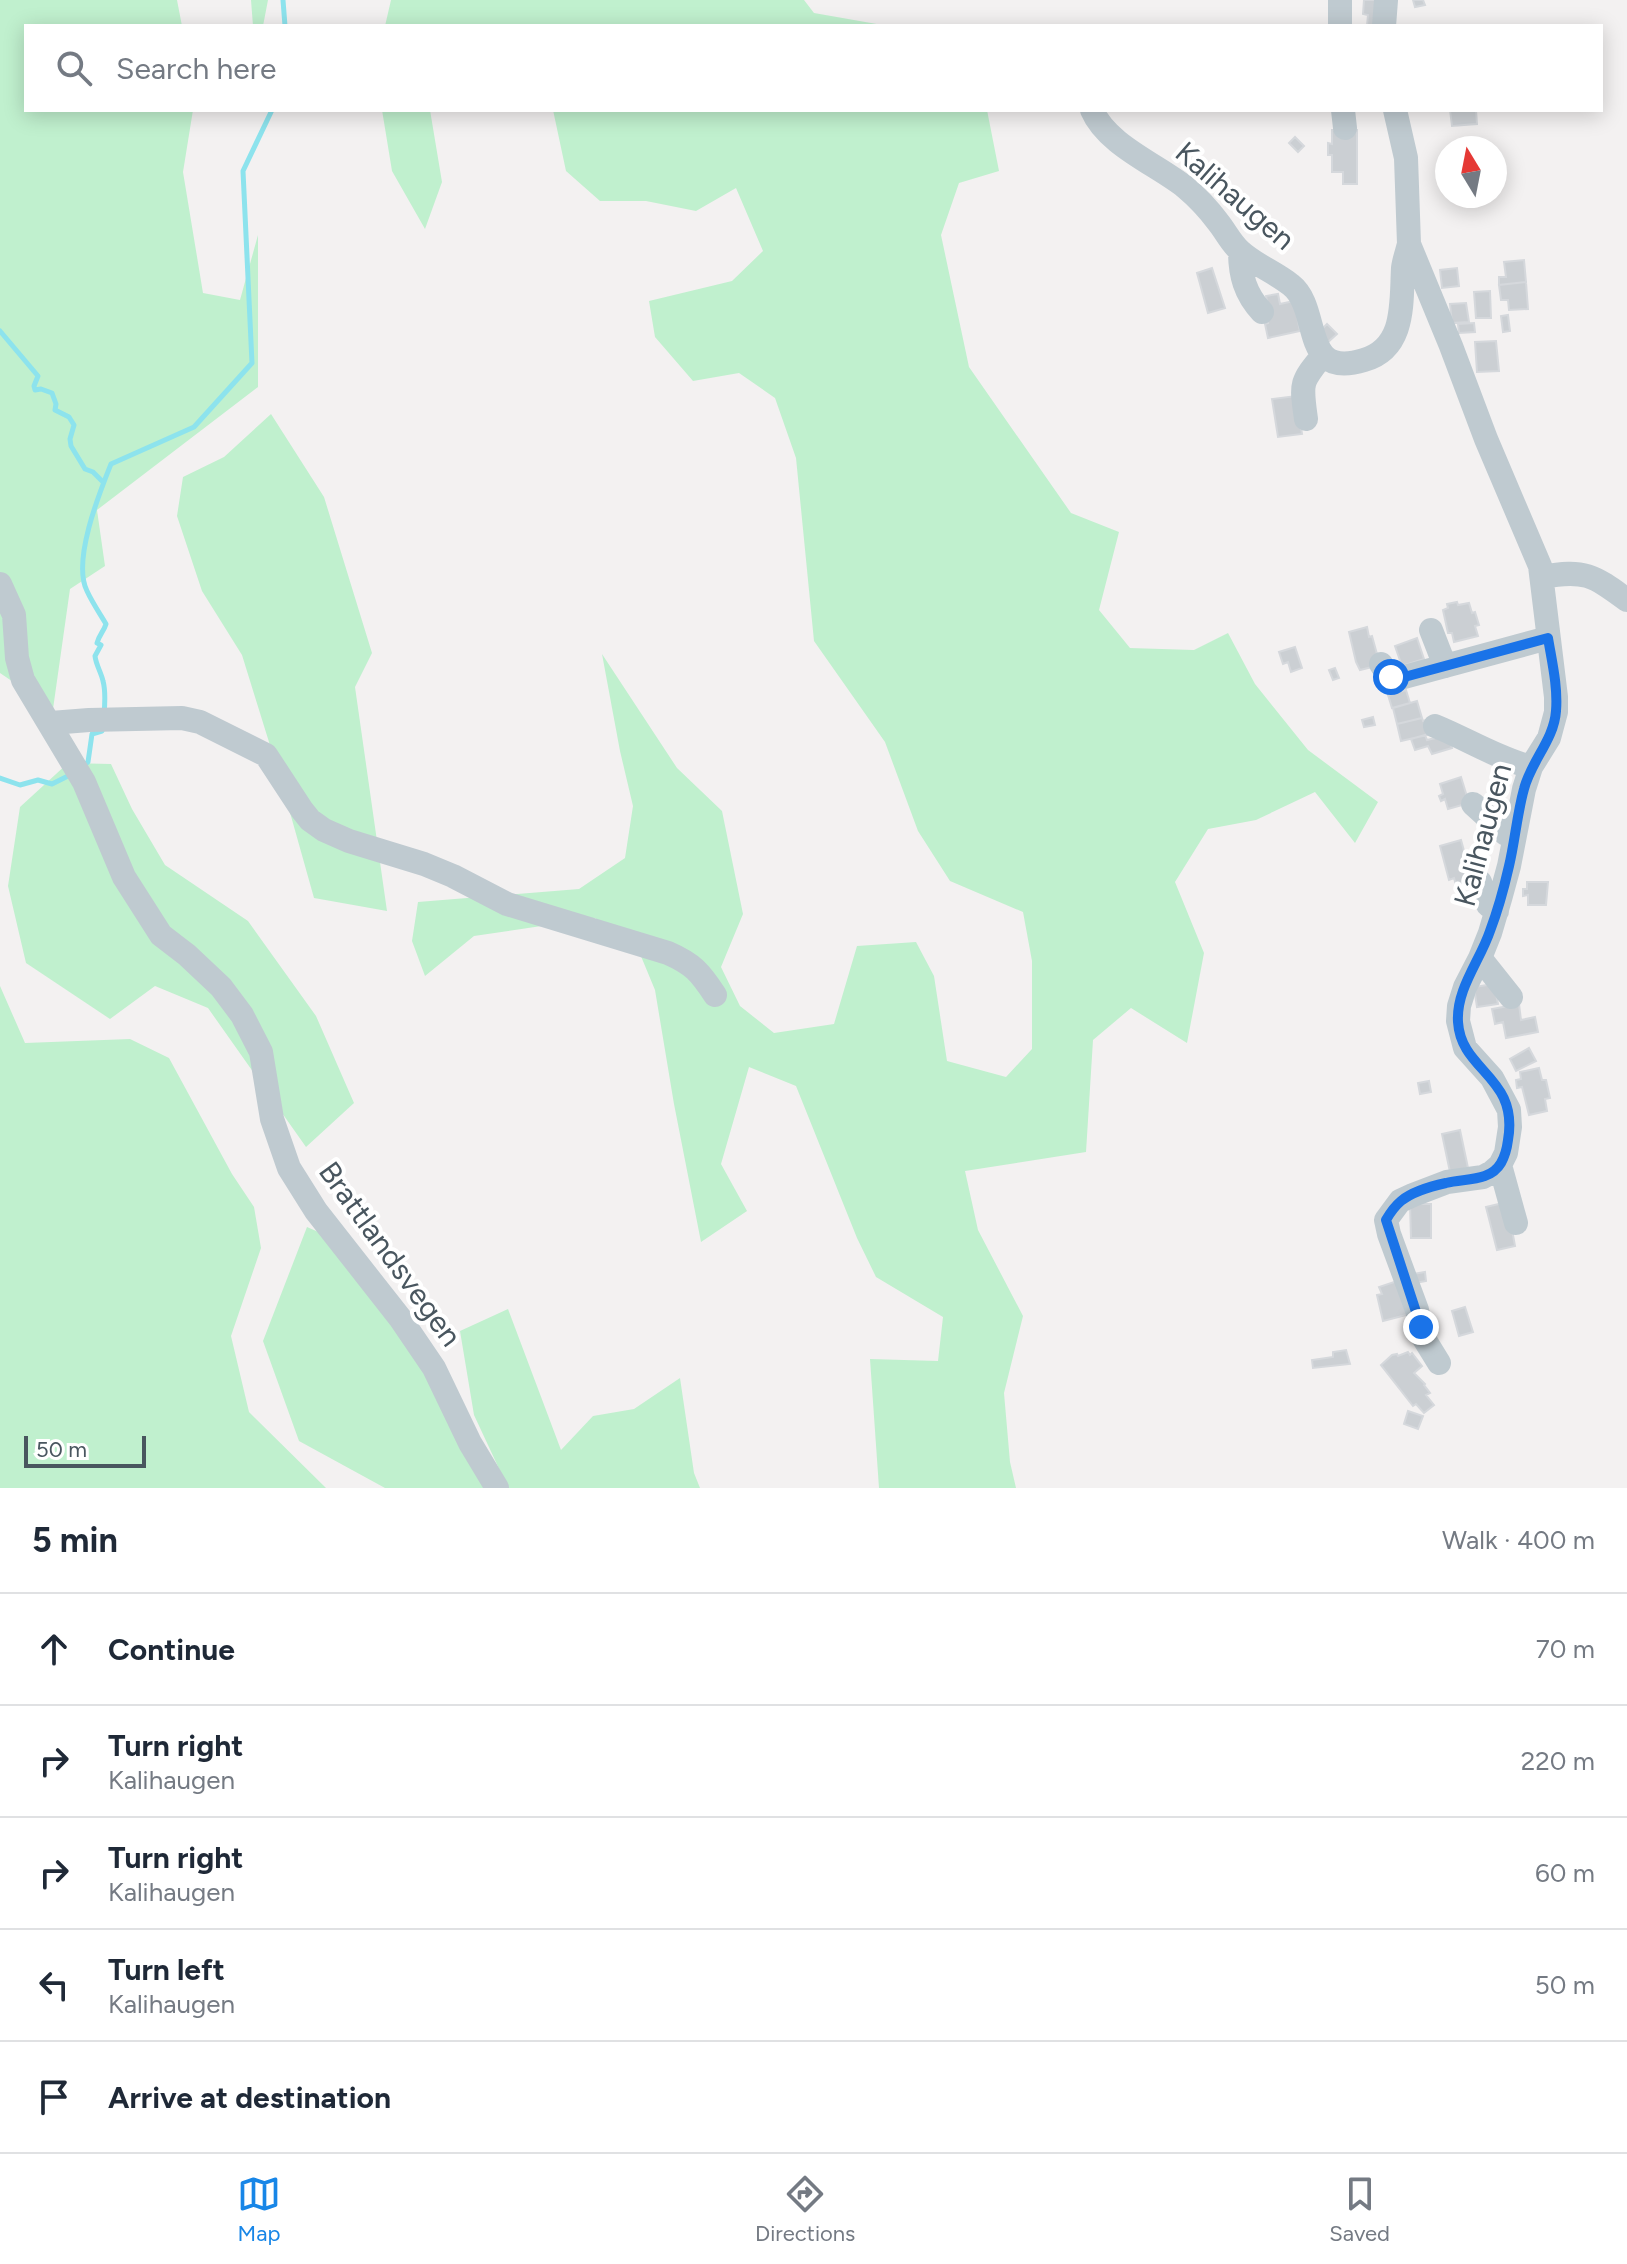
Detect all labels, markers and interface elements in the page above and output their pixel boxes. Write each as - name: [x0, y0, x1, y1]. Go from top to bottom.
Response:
- search box: [24, 24, 1603, 112]
- icon: search: [52, 46, 96, 90]
- text: Search here: [116, 50, 276, 87]
- street label: Kalihaugen: [1168, 134, 1303, 258]
- north arrow: [1435, 136, 1507, 208]
- route start: [1373, 659, 1409, 695]
- street label: Kalihaugen: [1446, 759, 1519, 910]
- street label: Brattlandsvegen: [311, 1154, 470, 1353]
- route end: [1403, 1309, 1439, 1345]
- scale bar: [24, 1432, 146, 1468]
- text: 50 m: [36, 1436, 87, 1463]
- text: 5 min: [32, 1520, 118, 1561]
- text: Walk · 400 m: [1442, 1524, 1595, 1556]
- icon: ahead: [32, 1627, 76, 1671]
- text: Continue: [108, 1631, 235, 1668]
- text: 70 m: [1536, 1633, 1595, 1665]
- text: Turn right: [108, 1727, 243, 1764]
- icon: right: [32, 1739, 76, 1783]
- text: 220 m: [1521, 1745, 1595, 1777]
- text: Kalihaugen: [108, 1764, 235, 1796]
- text: Turn right: [108, 1839, 243, 1876]
- icon: right: [32, 1851, 76, 1895]
- text: 60 m: [1535, 1857, 1595, 1889]
- text: Kalihaugen: [108, 1876, 235, 1908]
- text: Turn left: [108, 1951, 225, 1988]
- icon: left: [32, 1963, 76, 2007]
- text: 50 m: [1535, 1969, 1595, 2001]
- text: Kalihaugen: [108, 1988, 235, 2020]
- icon: arrive: [32, 2075, 76, 2119]
- text: Arrive at destination: [108, 2079, 391, 2116]
- tab: Map: [237, 2172, 281, 2247]
- tab: Directions: [755, 2172, 855, 2247]
- tab: Saved: [1329, 2172, 1390, 2247]

